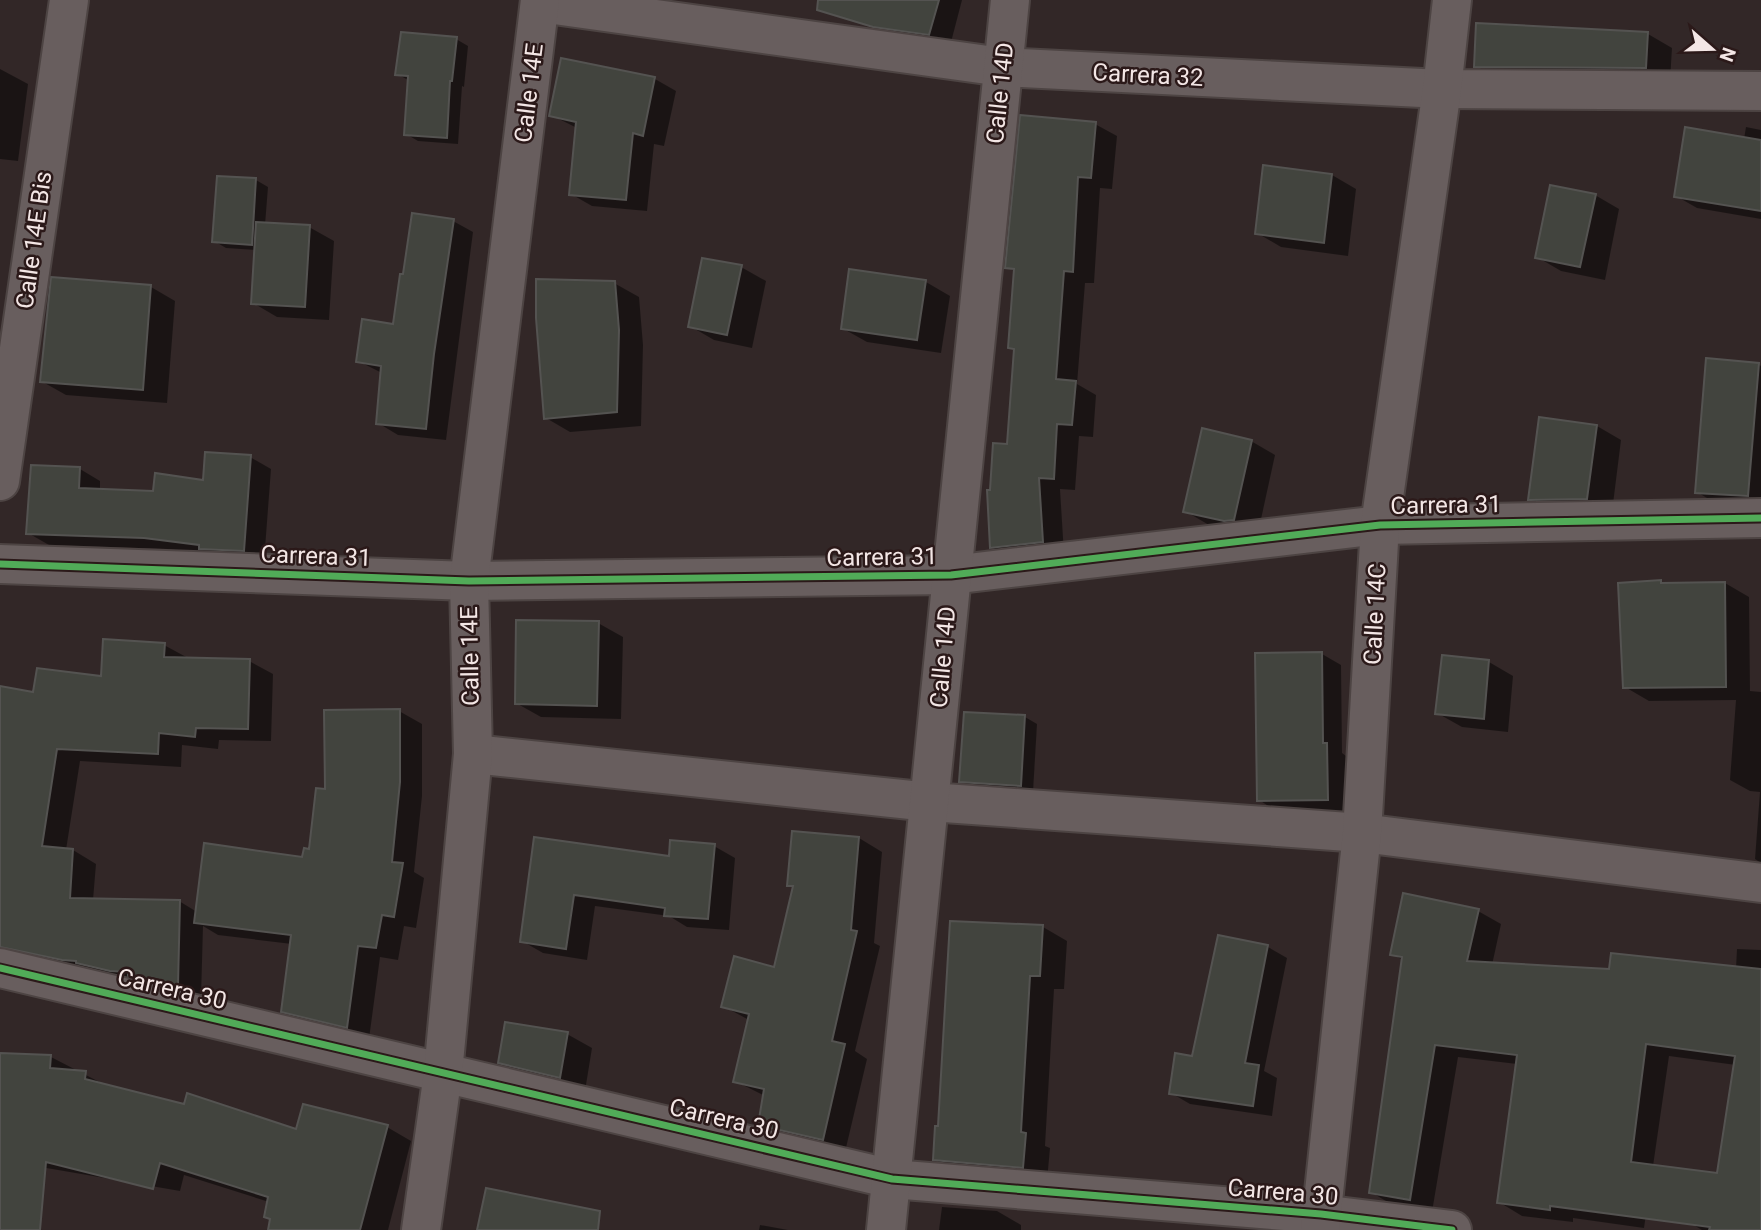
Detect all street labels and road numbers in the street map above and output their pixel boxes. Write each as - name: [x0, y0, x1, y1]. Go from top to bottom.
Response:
- street label: Calle 14D: [981, 41, 1019, 145]
- street label: Calle 14E: [509, 42, 549, 144]
- street label: Carrera 32: [1092, 58, 1204, 92]
- street label: Calle 14E Bis: [10, 169, 58, 311]
- street label: Carrera 31: [1390, 490, 1502, 520]
- street label: Carrera 31: [260, 540, 372, 572]
- street label: Carrera 31: [826, 542, 938, 572]
- street label: Calle 14C: [1358, 563, 1392, 665]
- street label: Calle 14D: [925, 605, 961, 709]
- street label: Calle 14E: [455, 606, 485, 706]
- street label: Carrera 30: [115, 963, 229, 1015]
- street label: Carrera 30: [667, 1093, 781, 1145]
- street label: Carrera 30: [1226, 1173, 1340, 1211]

